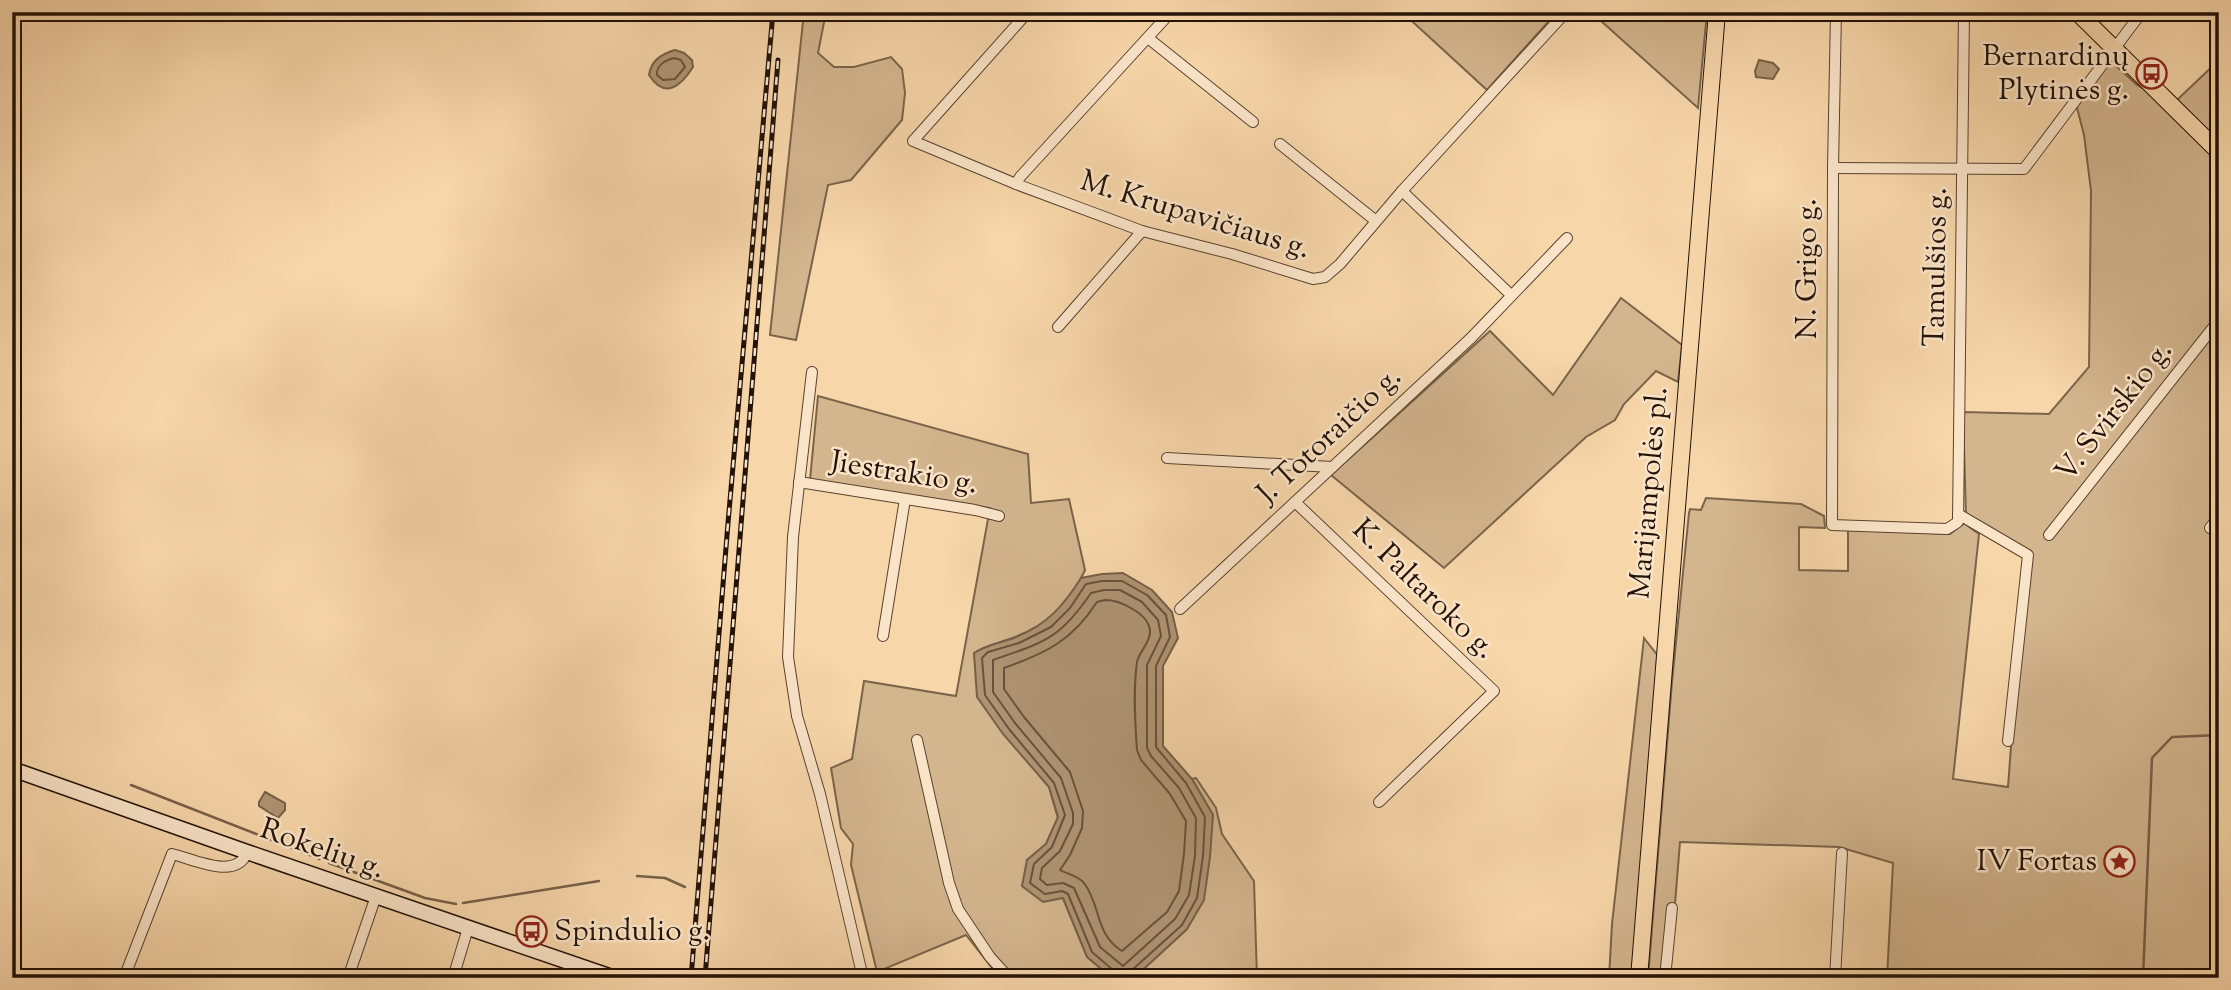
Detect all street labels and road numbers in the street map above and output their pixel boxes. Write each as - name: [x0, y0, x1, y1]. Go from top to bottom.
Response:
- street label: M. Krupavičiaus g.: [1075, 161, 1315, 271]
- street label: Tamulšios g.: [1914, 187, 1960, 347]
- street label: N. Grigo g.: [1787, 198, 1830, 340]
- street label: V. Svirskio g.: [2046, 332, 2184, 492]
- street label: J. Totoraičio g.: [1246, 357, 1412, 516]
- street label: Marijampolės pl.: [1619, 385, 1681, 601]
- street label: Jiestrakio g.: [826, 441, 980, 507]
- street label: K. Paltaroko g.: [1341, 510, 1505, 670]
- street label: Rokelių g.: [254, 809, 390, 891]

